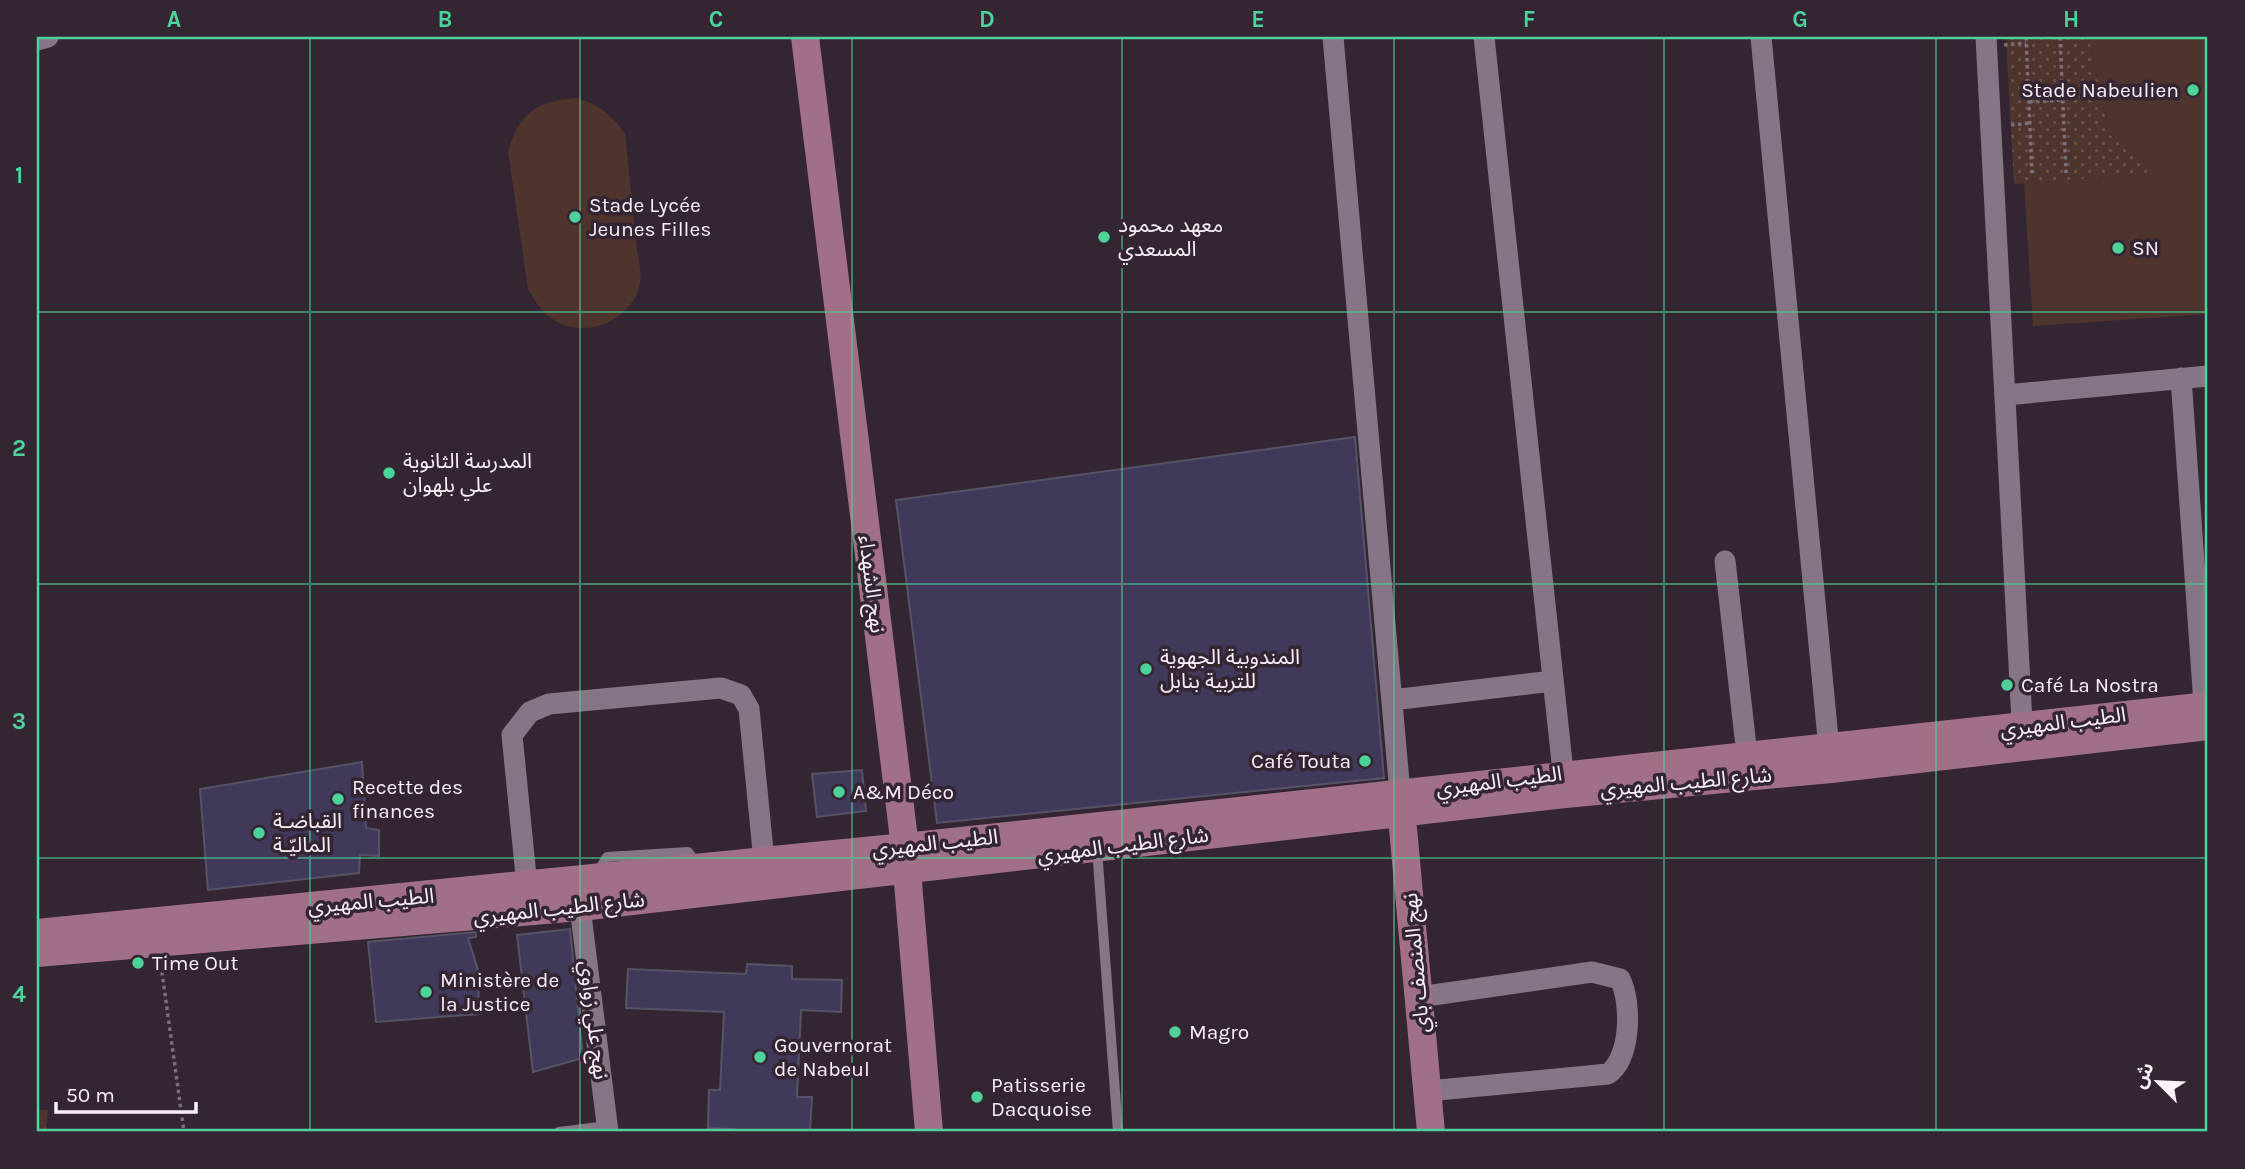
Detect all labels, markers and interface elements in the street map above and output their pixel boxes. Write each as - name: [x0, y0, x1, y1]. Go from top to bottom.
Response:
- text: A: [167, 6, 181, 33]
- text: B: [438, 6, 452, 33]
- text: C: [709, 6, 723, 33]
- text: D: [979, 6, 995, 33]
- text: E: [1251, 6, 1265, 33]
- text: F: [1523, 6, 1535, 33]
- text: G: [1792, 6, 1808, 33]
- text: H: [2063, 6, 2079, 33]
- place label: Stade Nabeulien: [2021, 78, 2179, 102]
- marker: Stade Nabeulien: [2185, 82, 2201, 98]
- text: 1: [15, 162, 23, 189]
- place label: Stade Lycée Jeunes Filles: [589, 193, 711, 241]
- marker: Stade Lycée Jeunes Filles: [567, 209, 583, 225]
- place label: معهد محمود المسعدي: [1118, 213, 1223, 265]
- marker: معهد محمود المسعدي: [1096, 229, 1112, 245]
- place label: SN: [2132, 236, 2159, 260]
- marker: SN: [2110, 240, 2126, 256]
- text: 2: [12, 435, 26, 462]
- place label: المدرسة الثانوية علي بلهوان: [403, 449, 532, 501]
- marker: المدرسة الثانوية علي بلهوان: [381, 465, 397, 481]
- street label: نهج الشهداء: [851, 534, 890, 635]
- place label: المندوبية الجهوية للتربية بنابل: [1160, 645, 1300, 693]
- marker: المندوبية الجهوية للتربية بنابل: [1138, 661, 1154, 677]
- place label: Café La Nostra: [2021, 673, 2159, 697]
- marker: Café La Nostra: [1999, 677, 2015, 693]
- street label: الطيب المهيري: [1999, 702, 2128, 745]
- text: 3: [12, 708, 26, 735]
- place label: Café Touta: [1251, 749, 1351, 773]
- marker: Café Touta: [1357, 753, 1373, 769]
- street label: الطيب المهيري: [1435, 761, 1564, 804]
- street label: شارع الطيب المهيري: [1599, 763, 1773, 805]
- place label: Recette des finances: [352, 775, 463, 823]
- place label: A&M Déco: [853, 780, 954, 804]
- marker: A&M Déco: [831, 784, 847, 800]
- marker: Recette des finances: [330, 791, 346, 807]
- place label: القباضـة الماليّـة: [273, 809, 342, 857]
- street label: شارع الطيب المهيري: [1036, 823, 1211, 871]
- street label: الطيب المهيري: [871, 824, 1000, 865]
- marker: القباضـة الماليّـة: [251, 825, 267, 841]
- street label: الطيب المهيري: [307, 884, 435, 922]
- street label: شارع الطيب المهيري: [472, 887, 646, 933]
- street label: نهج المنصف باي: [1398, 892, 1438, 1034]
- place label: Time Out: [152, 951, 238, 975]
- marker: Time Out: [130, 955, 146, 971]
- street label: نهج علي زواوي: [571, 959, 613, 1081]
- place label: Ministère de la Justice: [440, 968, 559, 1016]
- text: 4: [12, 981, 26, 1008]
- marker: Ministère de la Justice: [418, 984, 434, 1000]
- place label: Magro: [1189, 1020, 1249, 1044]
- marker: Magro: [1167, 1024, 1183, 1040]
- place label: Gouvernorat de Nabeul: [774, 1033, 892, 1081]
- north arrow: [2122, 1046, 2192, 1116]
- marker: Gouvernorat de Nabeul: [752, 1049, 768, 1065]
- text: ش: [2128, 1059, 2159, 1092]
- scale bar: [56, 1071, 196, 1115]
- place label: Patisserie Dacquoise: [991, 1073, 1092, 1121]
- text: 50 m: [66, 1083, 115, 1107]
- marker: Patisserie Dacquoise: [969, 1089, 985, 1105]

